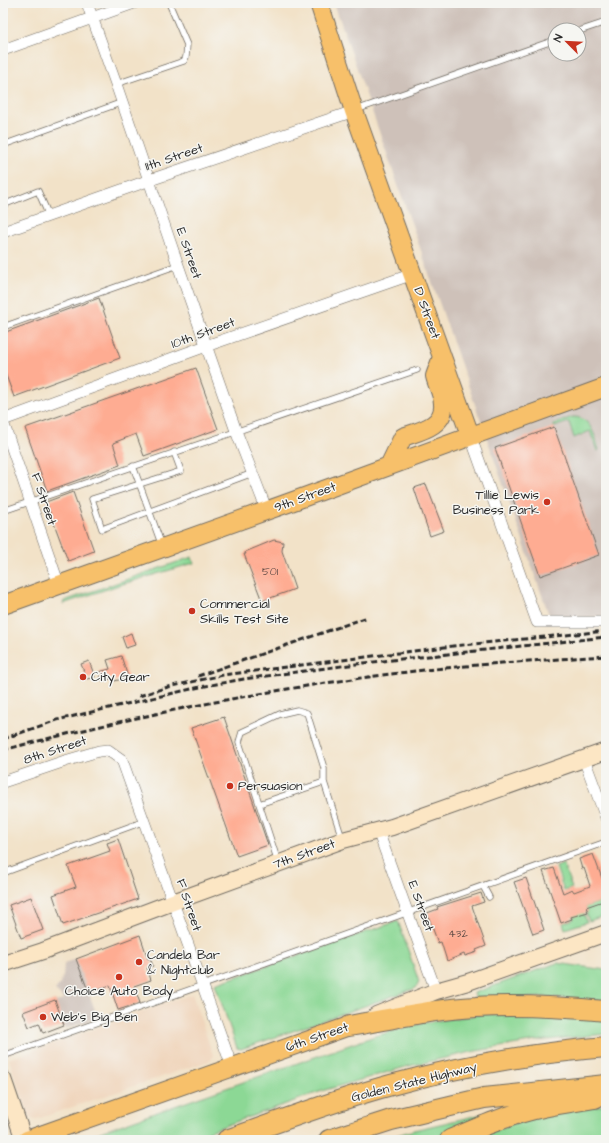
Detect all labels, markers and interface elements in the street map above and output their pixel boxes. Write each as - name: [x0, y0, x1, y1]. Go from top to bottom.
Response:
- north arrow: [547, 22, 587, 62]
- text: N: [550, 32, 567, 44]
- street label: 11th Street: [143, 138, 206, 175]
- street label: E Street: [172, 225, 206, 282]
- street label: D Street: [409, 285, 445, 342]
- street label: 10th Street: [169, 313, 238, 353]
- street label: F Street: [27, 470, 62, 528]
- street label: 9th Street: [272, 477, 339, 516]
- place label: Tillie Lewis Business Park: [453, 486, 539, 519]
- marker: Tillie Lewis Business Park: [542, 497, 552, 507]
- house number: 501: [262, 564, 279, 579]
- place label: Commercial Skills Test Site: [200, 595, 289, 628]
- marker: Commercial Skills Test Site: [187, 606, 197, 616]
- place label: City Gear: [91, 668, 150, 687]
- marker: City Gear: [78, 672, 88, 682]
- street label: 8th Street: [21, 731, 90, 769]
- place label: Persuasion: [238, 777, 303, 795]
- marker: Persuasion: [225, 781, 235, 791]
- street label: 7th Street: [270, 834, 338, 874]
- street label: F Street: [172, 876, 207, 934]
- street label: E Street: [403, 878, 439, 935]
- house number: 432: [448, 926, 468, 941]
- place label: Candela Bar & Nightclub: [147, 946, 220, 980]
- marker: Candela Bar & Nightclub: [134, 957, 144, 967]
- marker: Choice Auto Body: [114, 972, 124, 982]
- place label: Choice Auto Body: [65, 982, 173, 1001]
- place label: Web's Big Ben: [51, 1008, 138, 1027]
- marker: Web's Big Ben: [38, 1012, 48, 1022]
- street label: 6th Street: [283, 1018, 351, 1056]
- street label: Golden State Highway: [349, 1058, 479, 1107]

